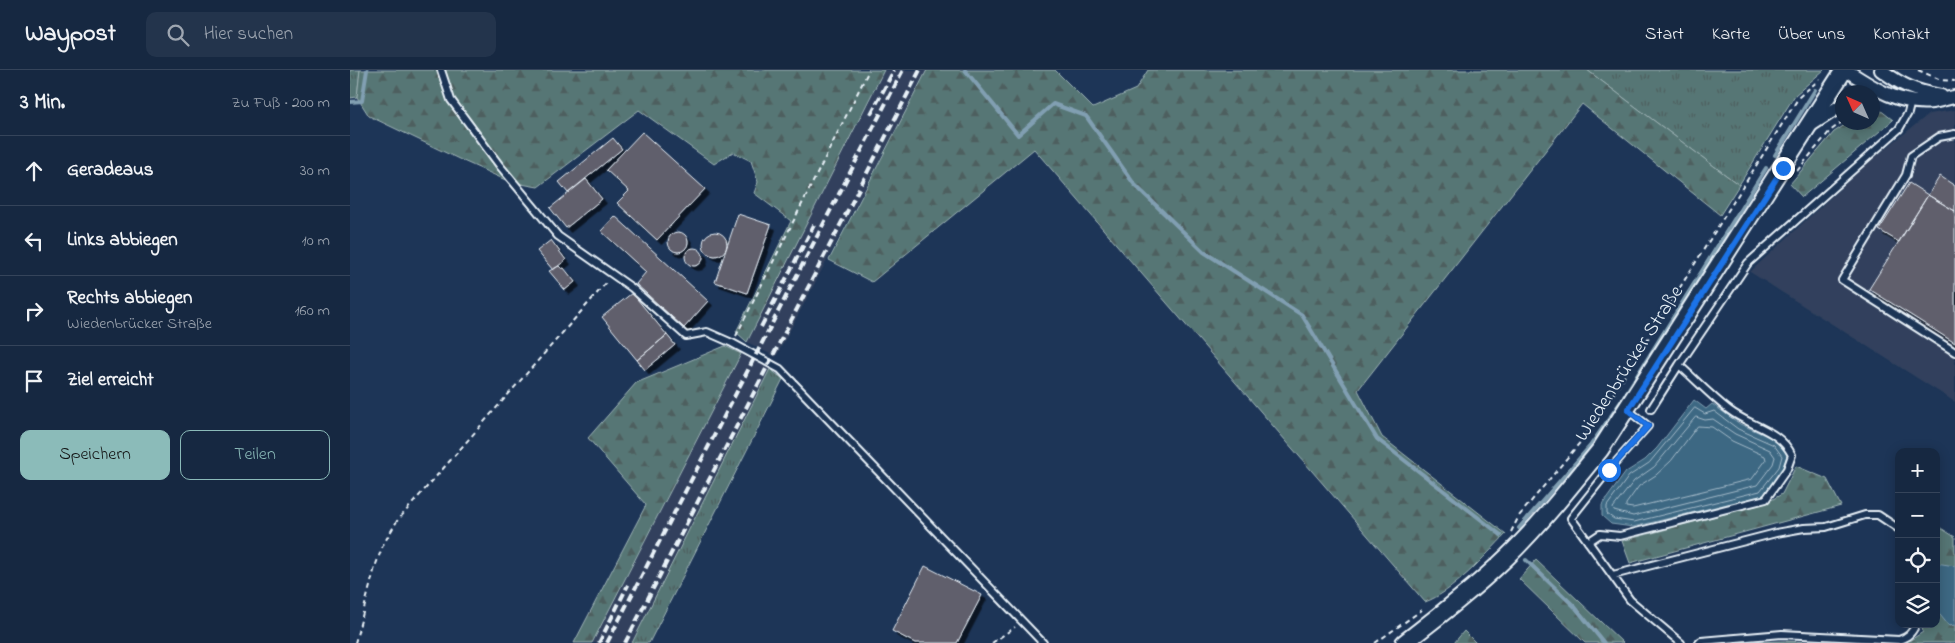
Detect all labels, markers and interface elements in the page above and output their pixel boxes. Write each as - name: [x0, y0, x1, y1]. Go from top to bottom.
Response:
- search box: [146, 12, 496, 57]
- text: Waypost: [25, 17, 116, 52]
- icon: search: [164, 21, 192, 49]
- text: Hier suchen: [204, 21, 293, 48]
- text: Start: [1645, 22, 1684, 48]
- text: Karte: [1712, 22, 1750, 48]
- text: Über uns: [1778, 22, 1845, 48]
- text: Kontakt: [1873, 22, 1930, 48]
- north arrow: [1835, 85, 1880, 130]
- text: 3 Min.: [20, 88, 65, 118]
- text: Zu Fuß · 200 m: [231, 91, 330, 115]
- icon: ahead: [20, 157, 48, 185]
- text: Geradeaus: [67, 157, 154, 184]
- route end: [1772, 157, 1795, 180]
- text: 30 m: [300, 159, 330, 183]
- icon: left: [20, 227, 48, 255]
- text: Links abbiegen: [67, 227, 178, 254]
- text: 10 m: [302, 229, 330, 253]
- street label: Wiedenbrücker Straße: [1569, 280, 1691, 448]
- text: Rechts abbiegen: [67, 285, 192, 312]
- icon: right: [20, 297, 48, 325]
- text: 160 m: [295, 299, 330, 323]
- text: Wiedenbrücker Straße: [67, 312, 212, 336]
- icon: arrive: [20, 367, 48, 395]
- text: Ziel erreicht: [67, 367, 154, 394]
- button: Speichern: [20, 430, 170, 480]
- button: Teilen: [180, 430, 330, 480]
- map controls: [1895, 448, 1940, 628]
- button: +: [1895, 448, 1940, 493]
- route start: [1598, 459, 1621, 482]
- button: −: [1895, 493, 1940, 538]
- button: locate: [1895, 538, 1940, 583]
- button: layers: [1895, 583, 1940, 628]

